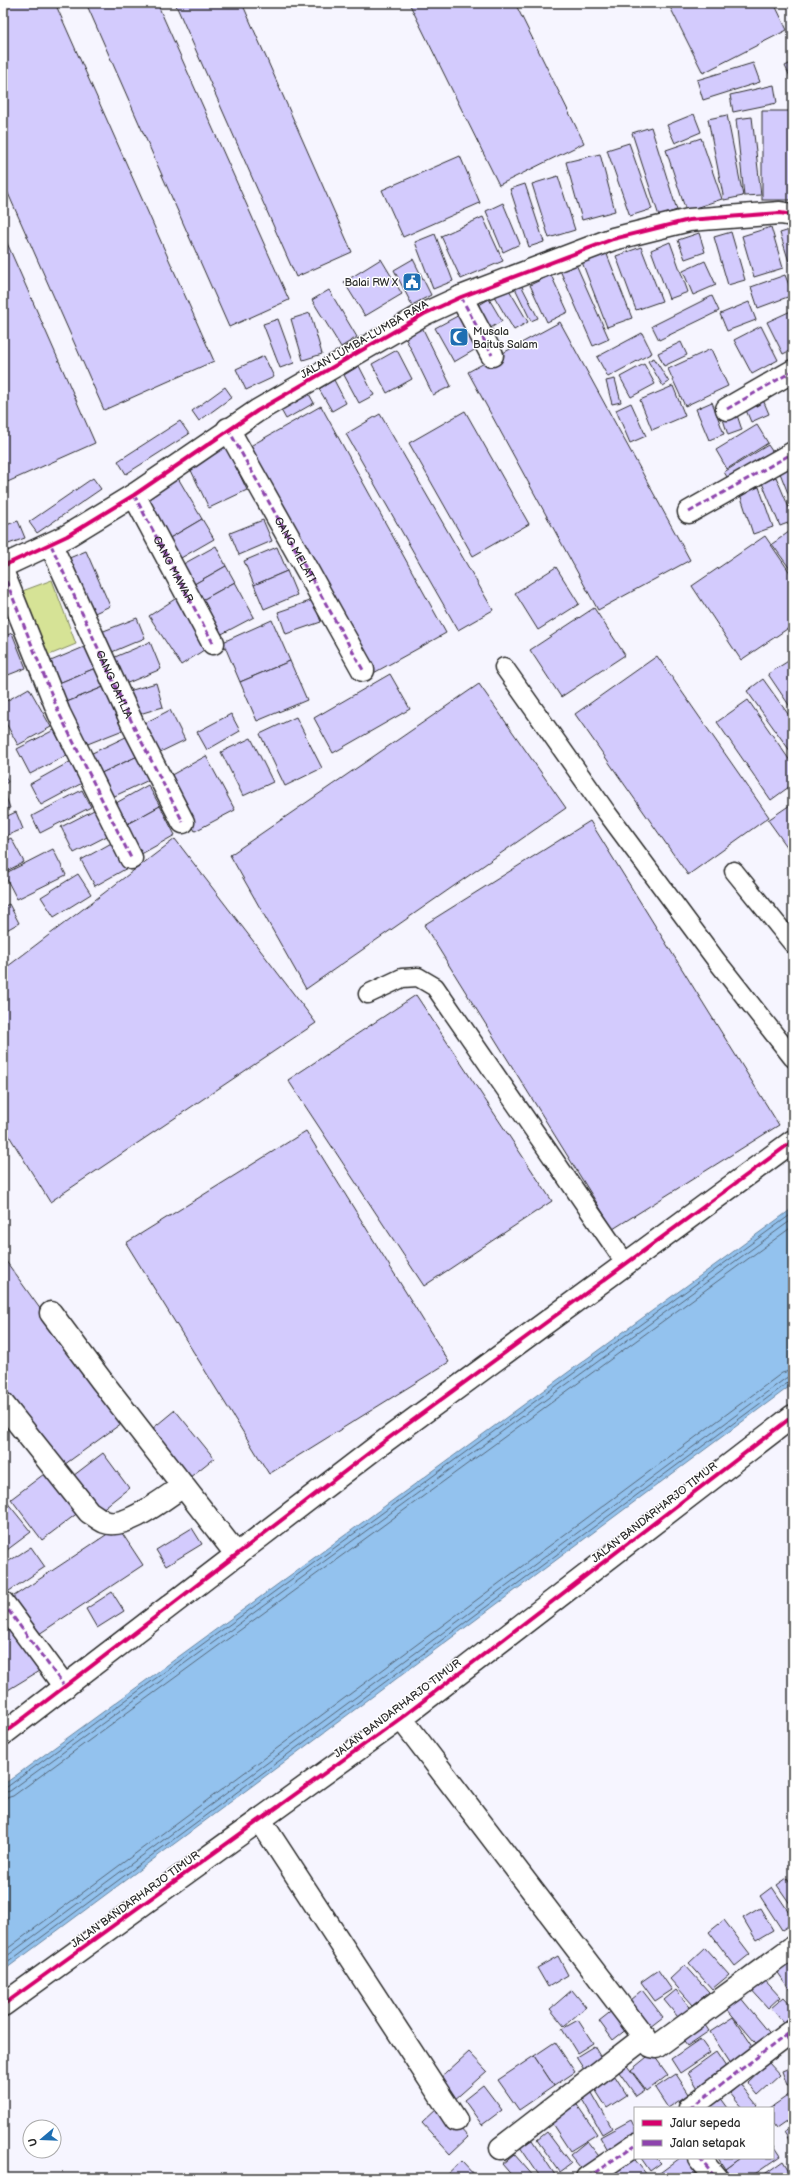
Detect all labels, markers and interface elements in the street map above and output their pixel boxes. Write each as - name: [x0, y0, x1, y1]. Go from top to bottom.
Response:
- public building icon: Balai RW X: [401, 271, 423, 293]
- place label: Balai RW X: [344, 276, 399, 289]
- street label: JALAN LUMBA-LUMBA RAYA: [298, 297, 431, 381]
- place label: Musala Baitus Salam: [473, 325, 538, 351]
- mosque icon: Musala Baitus Salam: [448, 326, 470, 348]
- street label: GANG MELATI: [271, 515, 319, 585]
- street label: GANG MAWAR: [150, 534, 196, 605]
- street label: GANG DAHLIA: [93, 648, 135, 721]
- street label: JALAN BANDARHARJO TIMUR: [589, 1459, 720, 1565]
- street label: JALAN BANDARHARJO TIMUR: [331, 1656, 464, 1760]
- street label: JALAN BANDARHARJO TIMUR: [68, 1848, 202, 1950]
- legend: [634, 2107, 774, 2159]
- text: Jalur sepeda: [670, 2116, 741, 2131]
- north arrow: [22, 2119, 62, 2159]
- text: U: [26, 2136, 40, 2148]
- text: Jalan setapak: [670, 2136, 745, 2151]

